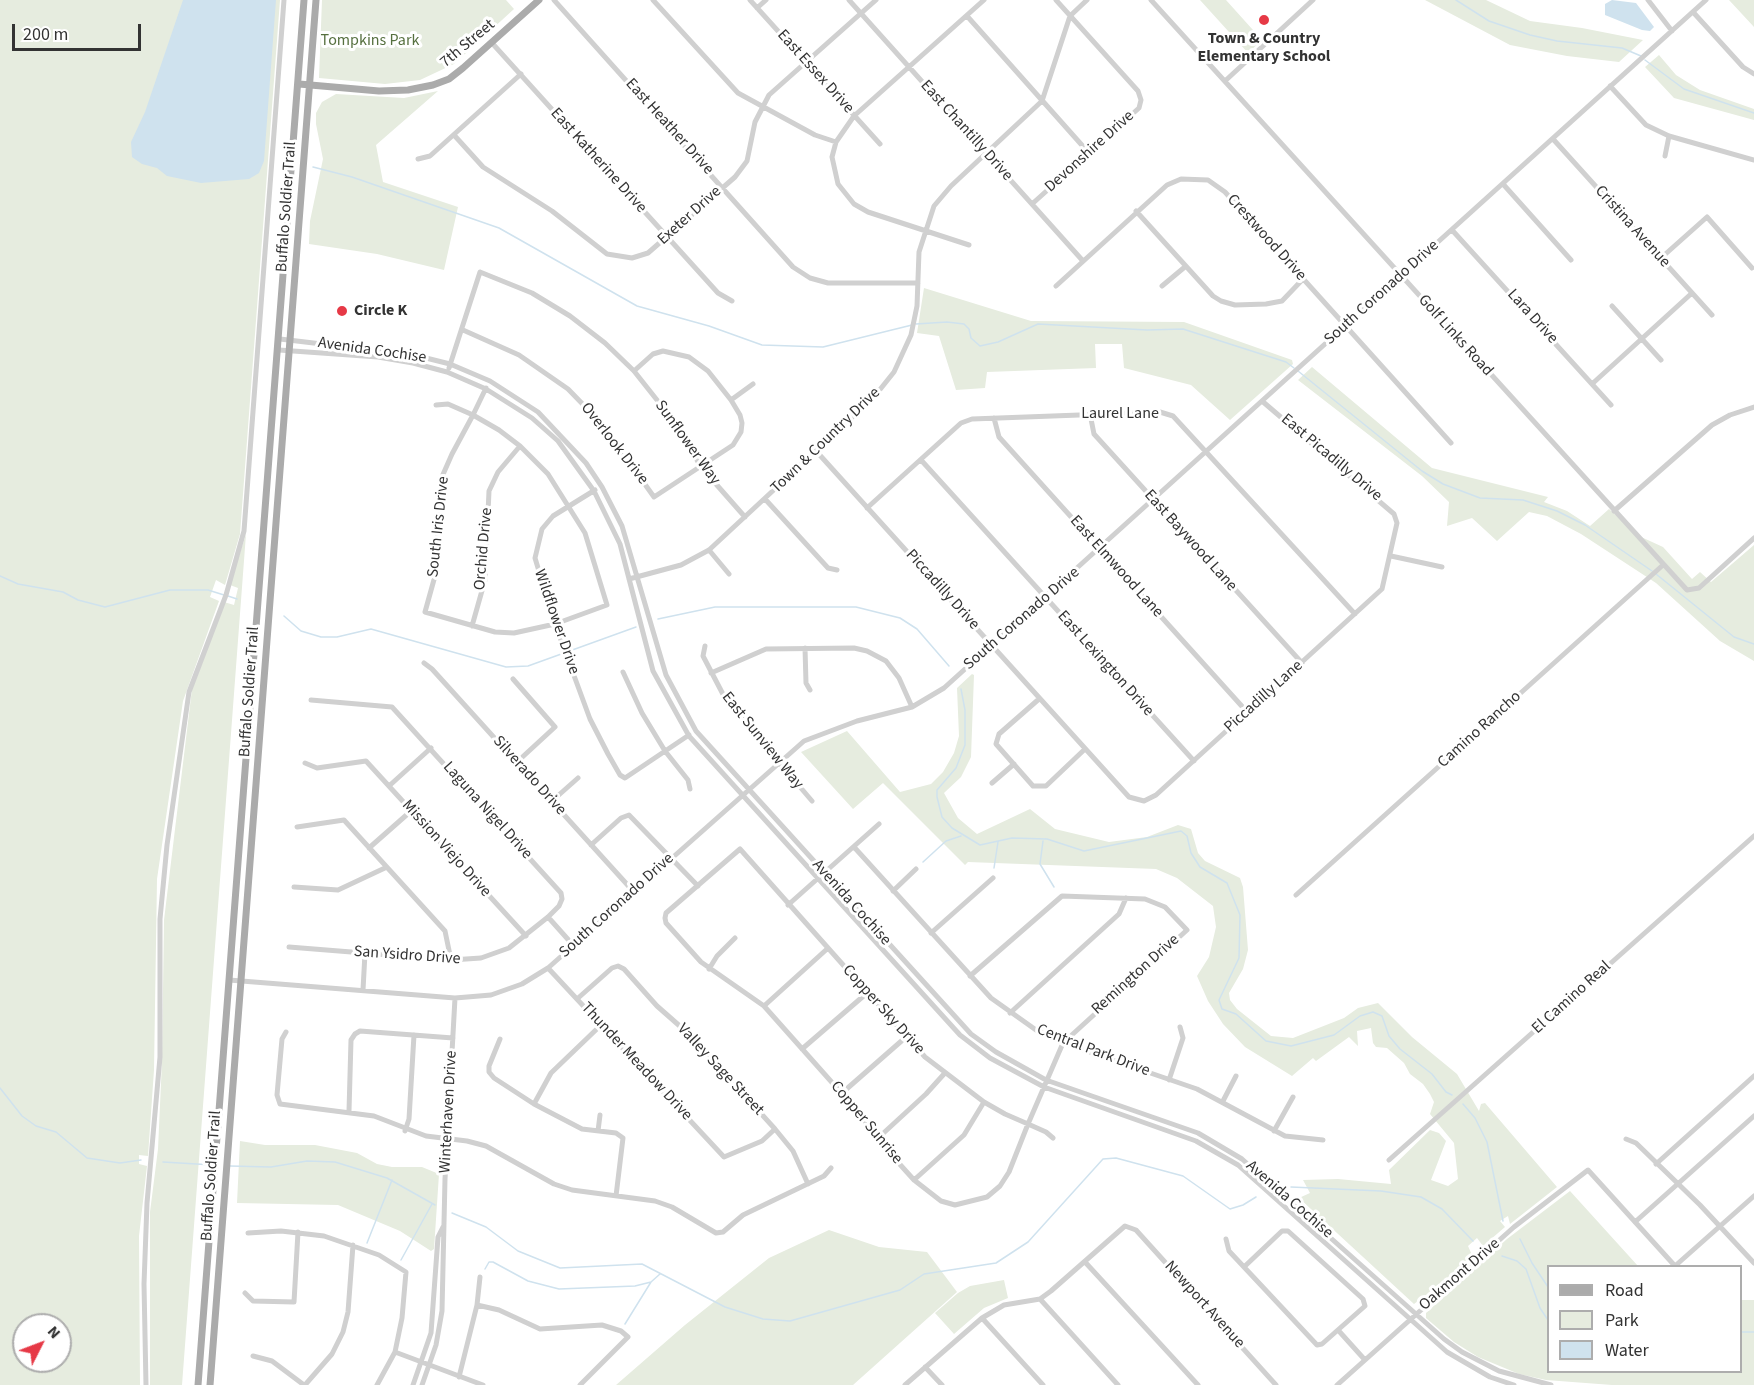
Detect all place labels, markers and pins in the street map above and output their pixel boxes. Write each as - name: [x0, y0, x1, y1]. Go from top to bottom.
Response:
- marker: Town & Country Elementary School: [1257, 13, 1271, 27]
- place label: Town & Country Elementary School: [1198, 29, 1330, 67]
- place label: Circle K: [354, 301, 407, 321]
- marker: Circle K: [335, 304, 349, 318]

